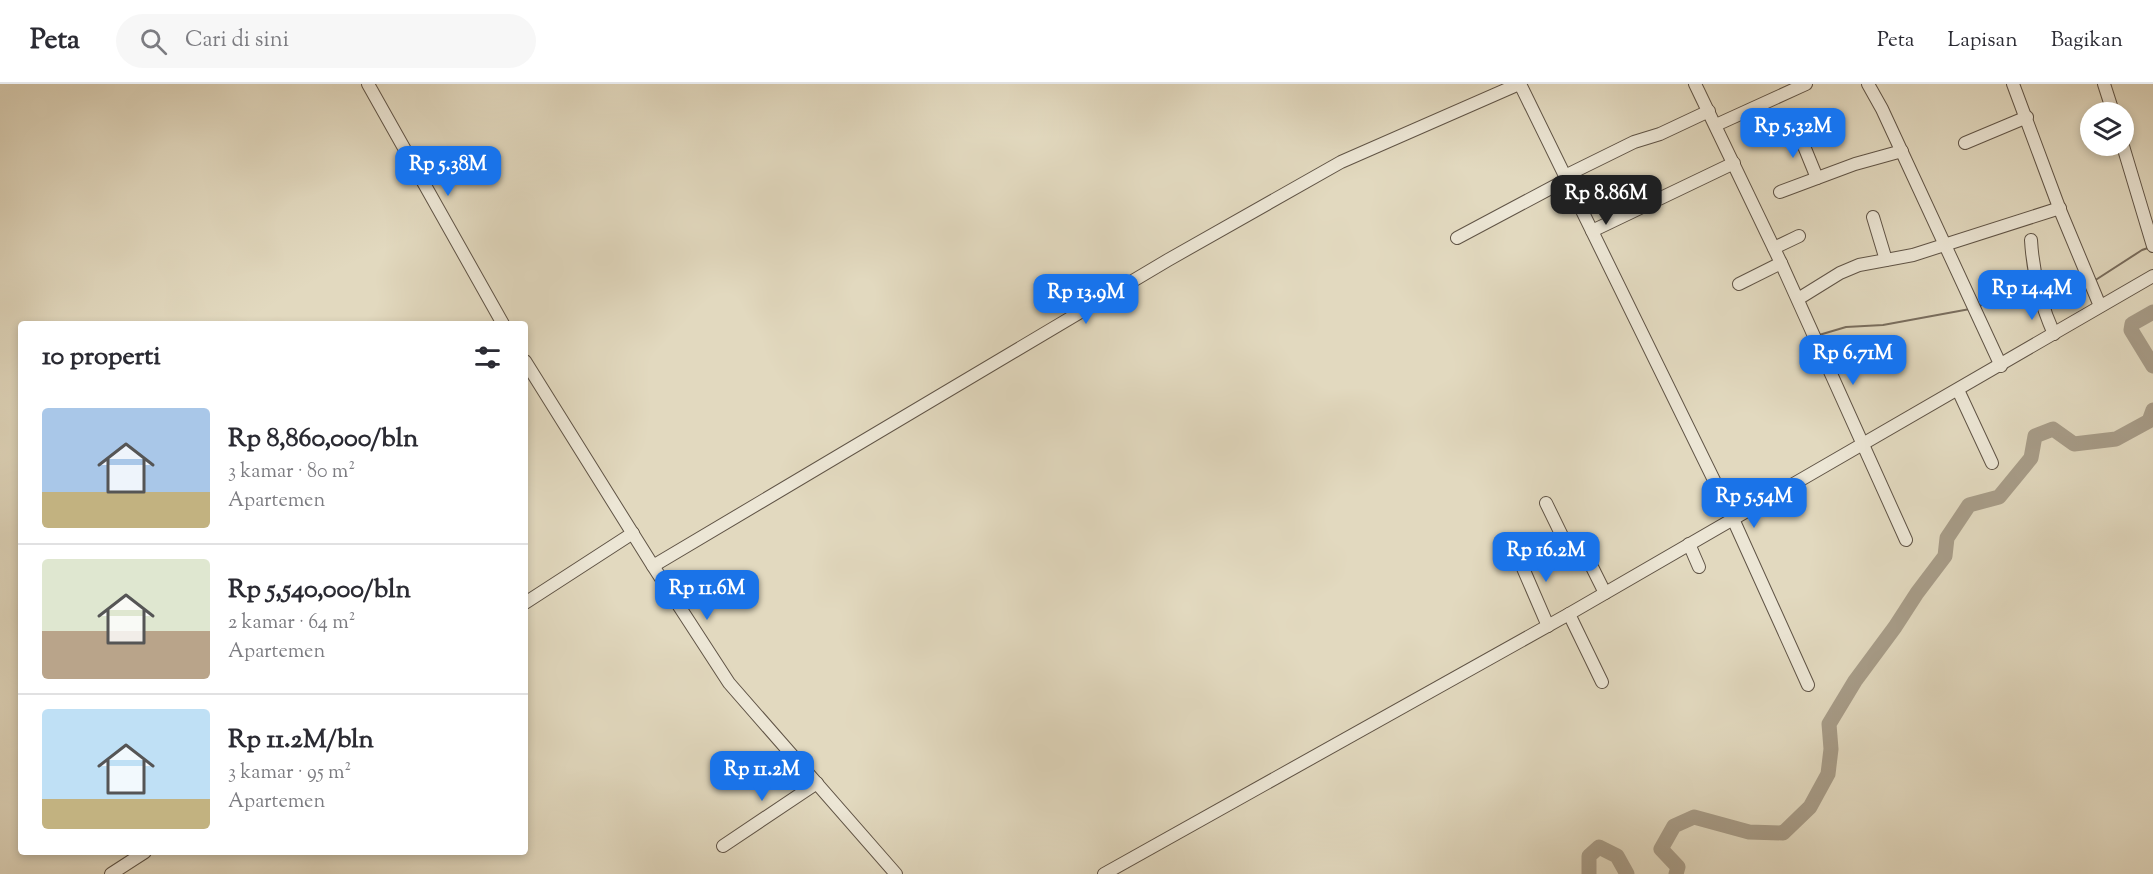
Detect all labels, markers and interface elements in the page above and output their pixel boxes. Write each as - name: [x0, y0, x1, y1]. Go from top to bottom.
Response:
- search box: [116, 14, 536, 68]
- text: Peta: [30, 21, 80, 61]
- icon: search: [137, 25, 170, 58]
- text: Cari di sini: [185, 25, 289, 57]
- text: Peta: [1877, 26, 1915, 56]
- text: Lapisan: [1948, 26, 2018, 56]
- text: Bagikan: [2051, 26, 2123, 56]
- map controls: [2080, 102, 2134, 156]
- button: layers: [2080, 102, 2134, 156]
- pin: Rp 5.32M: [1731, 108, 1855, 159]
- text: Rp 5.32M: [1754, 113, 1832, 142]
- pin: Rp 5.38M: [386, 146, 510, 197]
- text: Rp 5.38M: [409, 151, 487, 180]
- pin: Rp 8.86M: [1544, 175, 1668, 226]
- text: Rp 8.86M: [1565, 180, 1647, 209]
- pin: Rp 14.4M: [1970, 270, 2094, 321]
- pin: Rp 13.9M: [1024, 274, 1148, 325]
- text: Rp 14.4M: [1992, 275, 2072, 304]
- text: Rp 13.9M: [1047, 279, 1125, 308]
- pin: Rp 6.71M: [1791, 335, 1915, 386]
- text: 10 properti: [42, 339, 161, 376]
- text: Rp 6.71M: [1813, 340, 1893, 369]
- icon: filters: [471, 341, 504, 374]
- text: Rp 8,860,000/bln: [228, 421, 418, 458]
- icon: home: [90, 432, 162, 504]
- text: 3 kamar · 80 m²: [228, 458, 355, 487]
- pin: Rp 5.54M: [1692, 478, 1816, 529]
- text: Rp 5.54M: [1716, 483, 1792, 512]
- text: Apartemen: [228, 487, 325, 516]
- pin: Rp 16.2M: [1484, 532, 1608, 583]
- text: Rp 16.2M: [1507, 537, 1585, 566]
- pin: Rp 11.6M: [645, 570, 769, 621]
- text: Rp 5,540,000/bln: [228, 572, 411, 609]
- text: Rp 11.6M: [669, 575, 745, 604]
- icon: home: [90, 583, 162, 655]
- text: 2 kamar · 64 m²: [228, 609, 355, 638]
- text: Apartemen: [228, 638, 325, 667]
- text: Rp 11.2M/bln: [228, 722, 374, 759]
- icon: home: [90, 733, 162, 805]
- pin: Rp 11.2M: [700, 751, 824, 802]
- text: Rp 11.2M: [724, 756, 800, 785]
- text: 3 kamar · 95 m²: [228, 759, 351, 788]
- text: Apartemen: [228, 788, 325, 817]

